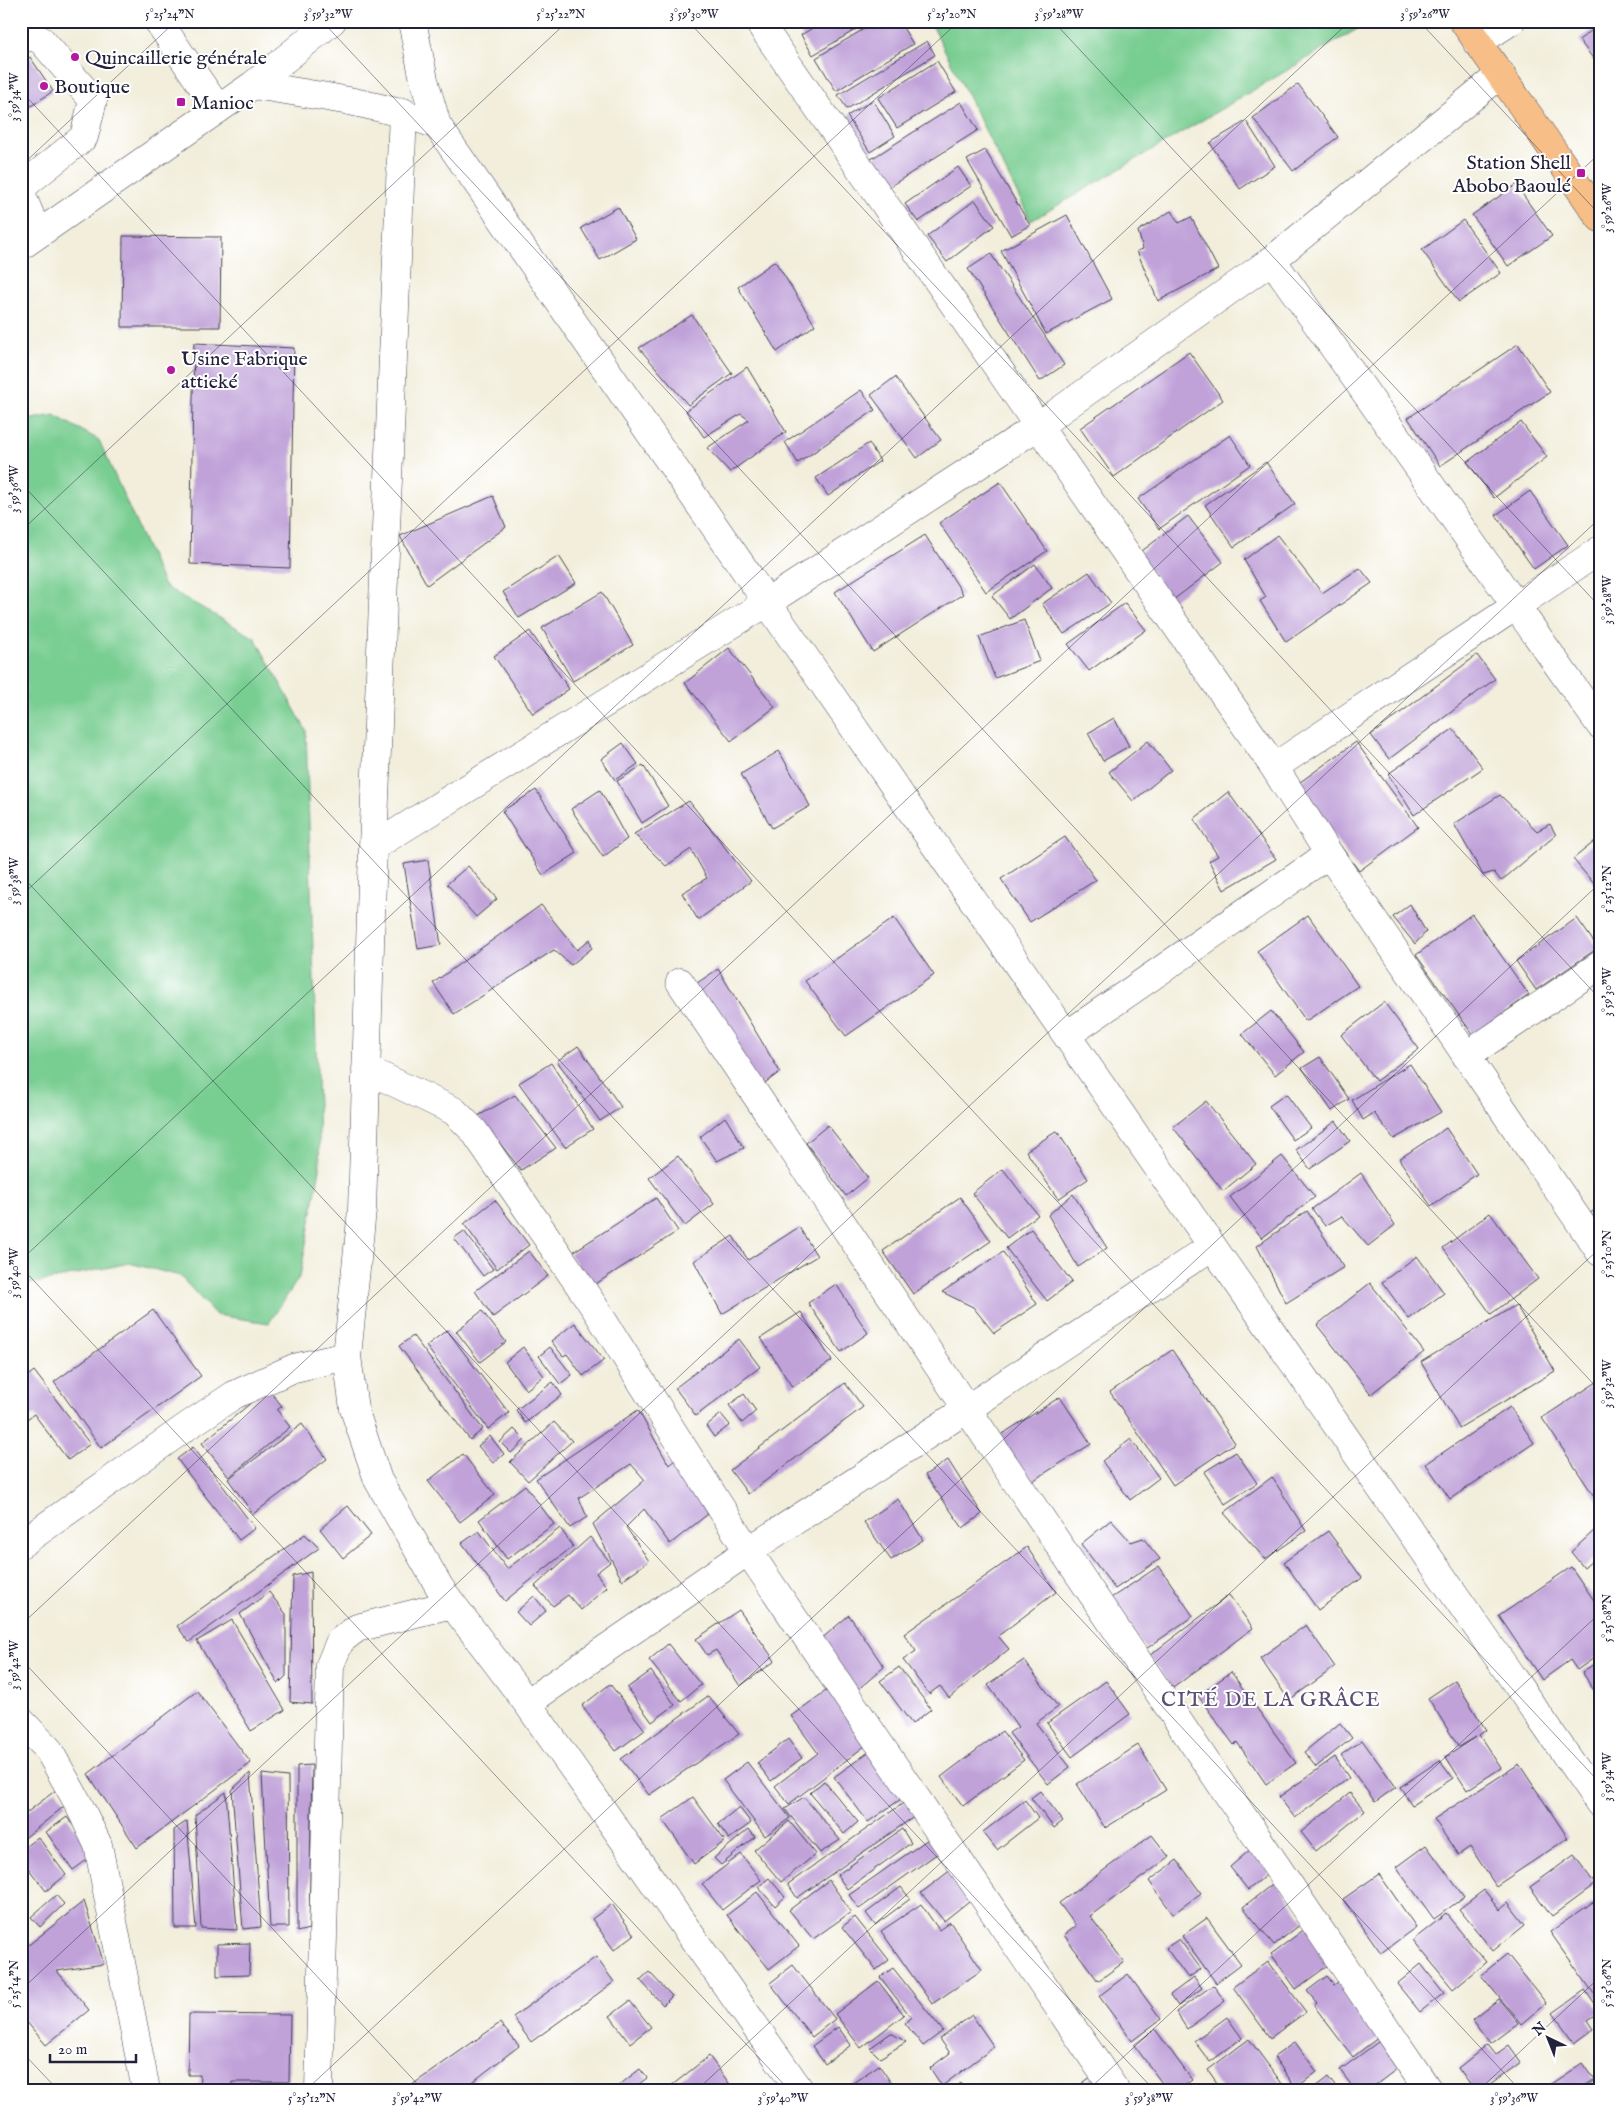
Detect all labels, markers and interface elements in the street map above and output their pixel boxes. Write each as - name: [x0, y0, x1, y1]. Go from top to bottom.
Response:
- text: 5°25'24"N: [145, 7, 195, 22]
- text: 3°59'32"W: [304, 7, 353, 22]
- text: 5°25'22"N: [536, 7, 586, 22]
- text: 3°59'30"W: [670, 7, 719, 22]
- text: 5°25'20"N: [927, 7, 977, 22]
- text: 3°59'28"W: [1035, 7, 1084, 22]
- text: 3°59'26"W: [1400, 7, 1450, 22]
- place label: Quincaillerie générale: [85, 46, 267, 71]
- marker: Quincaillerie générale: [69, 51, 81, 63]
- text: 3°59'34"W: [7, 72, 22, 121]
- place label: Boutique: [54, 75, 130, 100]
- marker: Boutique: [38, 80, 50, 92]
- place label: Manioc: [191, 91, 254, 116]
- marker: Manioc: [175, 96, 187, 108]
- place label: Station Shell Abobo Baoulé: [1452, 151, 1572, 199]
- marker: Station Shell Abobo Baoulé: [1575, 167, 1587, 179]
- text: 3°59'26"W: [1600, 183, 1615, 233]
- place label: Usine Fabrique attieké: [181, 347, 308, 395]
- marker: Usine Fabrique attieké: [165, 364, 177, 376]
- text: 3°59'36"W: [7, 464, 22, 513]
- text: 3°59'28"W: [1600, 575, 1615, 624]
- text: 3°59'38"W: [7, 857, 22, 905]
- text: 5°25'12"N: [1600, 864, 1615, 913]
- text: 3°59'30"W: [1600, 967, 1615, 1016]
- text: 5°25'10"N: [1600, 1229, 1615, 1278]
- text: 3°59'40"W: [7, 1247, 22, 1298]
- text: 3°59'32"W: [1600, 1359, 1615, 1408]
- text: 5°25'08"N: [1600, 1593, 1615, 1642]
- text: 3°59'42"W: [7, 1639, 22, 1690]
- district label: CITÉ DE LA GRÂCE: [1161, 1686, 1381, 1714]
- text: 3°59'34"W: [1600, 1752, 1615, 1801]
- text: 5°25'06"N: [1600, 1958, 1615, 2007]
- text: 5°25'14"N: [7, 1959, 22, 2008]
- north arrow: [1524, 2014, 1574, 2064]
- text: N: [1529, 2019, 1550, 2041]
- scale bar: [50, 2031, 136, 2063]
- text: 20 m: [58, 2040, 88, 2059]
- text: 5°25'12"N: [288, 2091, 337, 2106]
- text: 3°59'42"W: [392, 2091, 443, 2106]
- text: 3°59'40"W: [758, 2091, 809, 2106]
- text: 3°59'38"W: [1125, 2091, 1173, 2106]
- text: 3°59'36"W: [1490, 2091, 1539, 2106]

